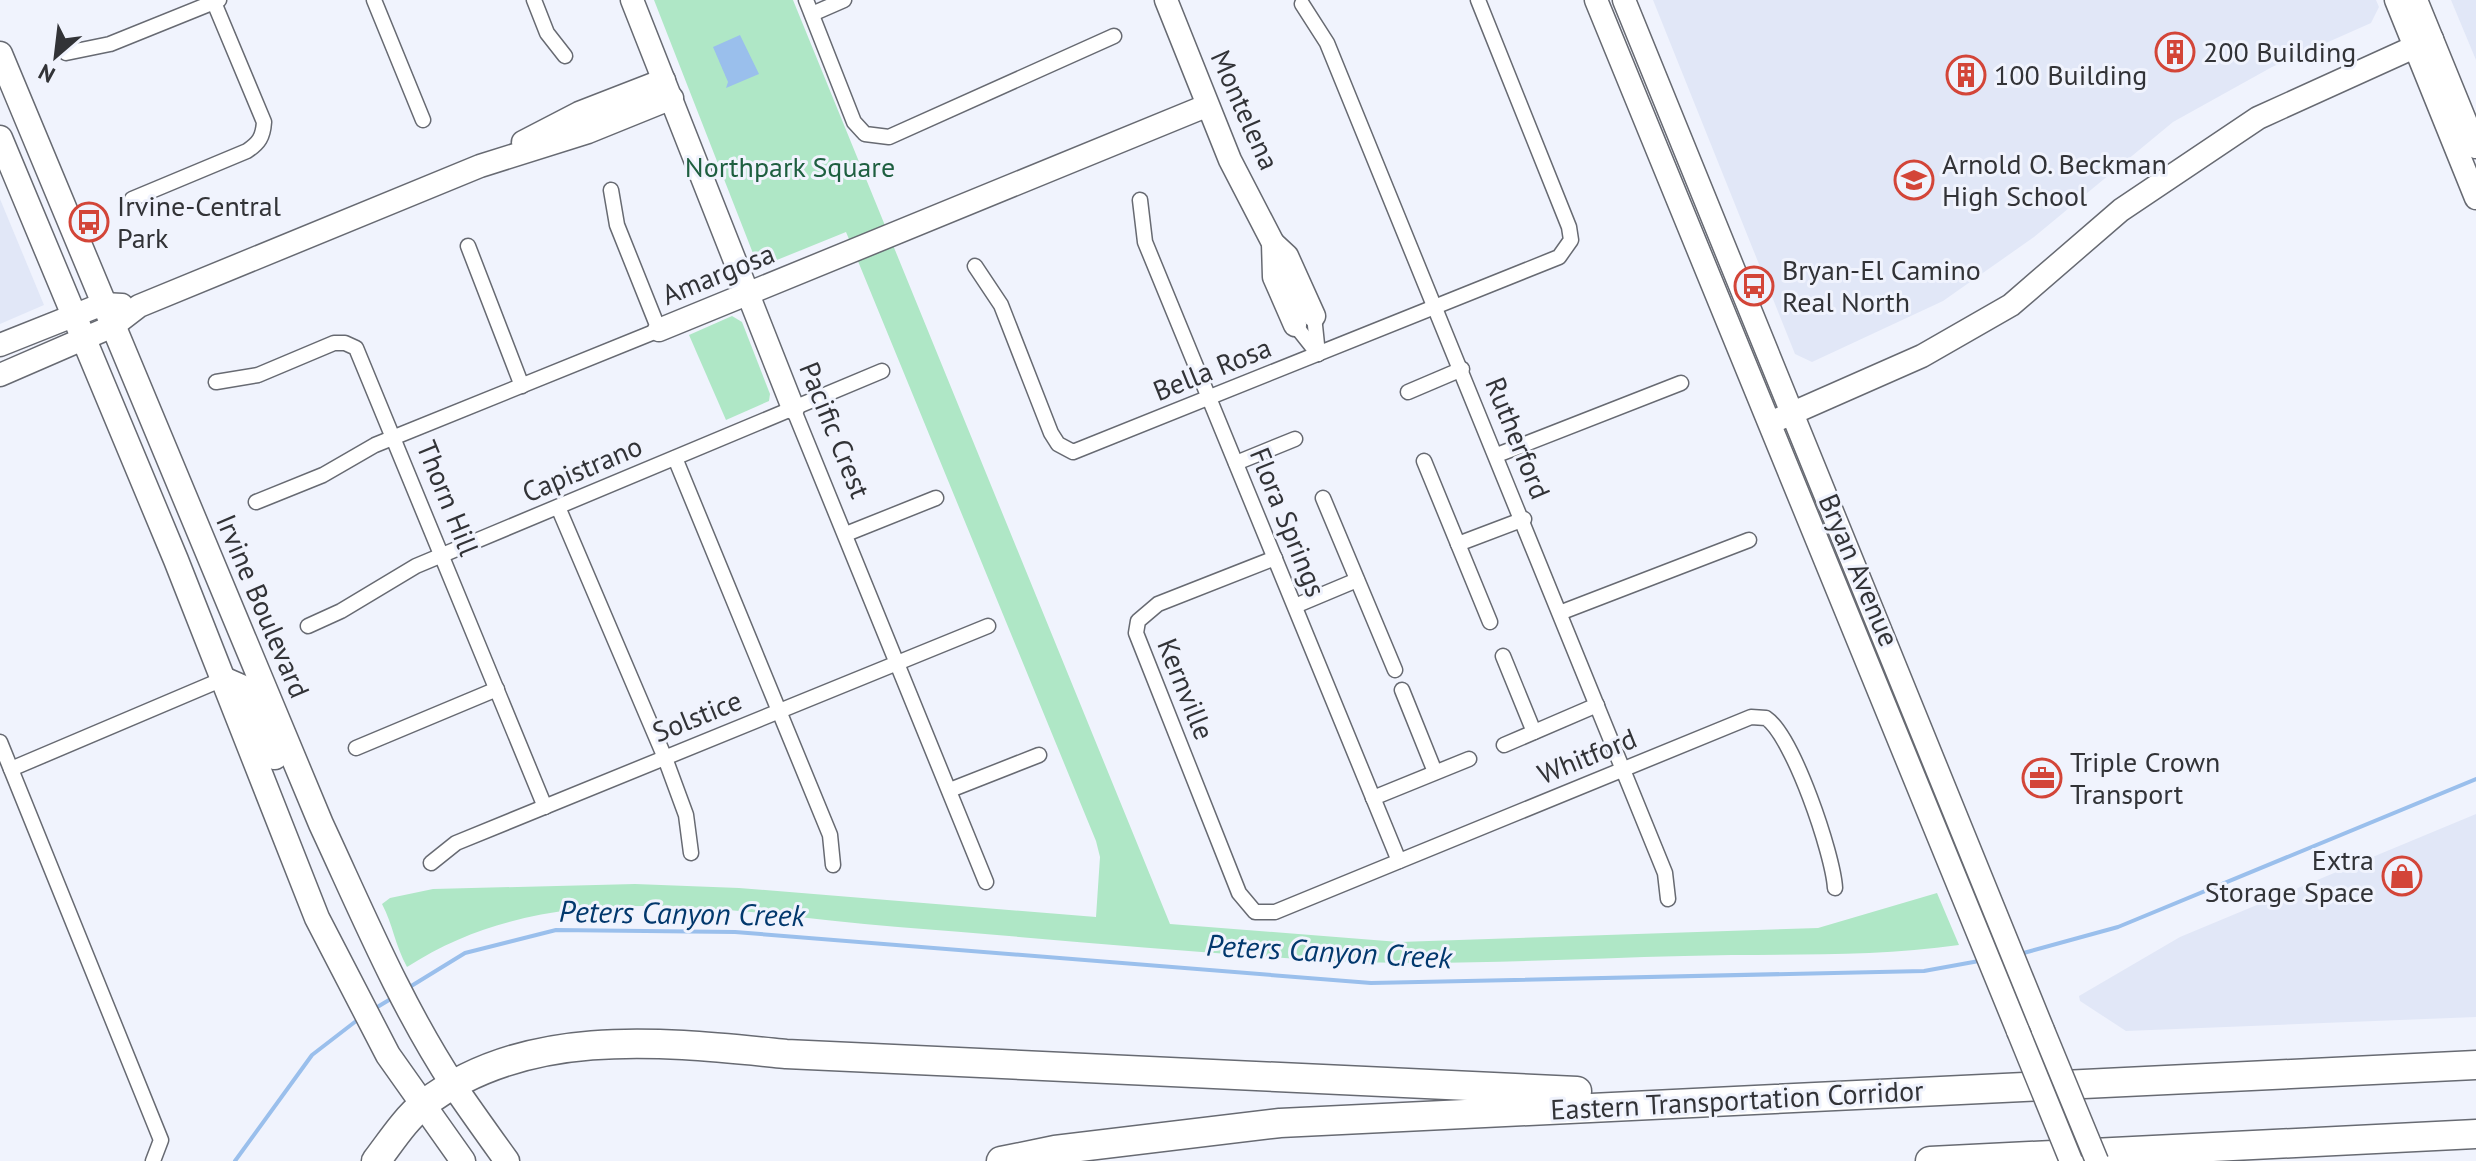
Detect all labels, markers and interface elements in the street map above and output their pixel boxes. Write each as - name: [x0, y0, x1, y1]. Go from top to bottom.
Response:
- north arrow: [16, 16, 96, 96]
- building icon: 200 Building: [2154, 31, 2196, 73]
- place label: 200 Building: [2203, 33, 2356, 70]
- street label: Montelena: [1203, 44, 1288, 176]
- building icon: 100 Building: [1945, 54, 1987, 96]
- place label: 100 Building: [1994, 56, 2147, 93]
- text: N: [34, 58, 60, 89]
- place label: Arnold O. Beckman High School: [1942, 145, 2167, 214]
- park label: Northpark Square: [685, 148, 895, 185]
- school or university icon: Arnold O. Beckman High School: [1893, 159, 1935, 201]
- place label: Irvine-Central Park: [117, 187, 281, 256]
- bus stop icon: Irvine-Central Park: [68, 201, 110, 243]
- street label: Amargosa: [656, 234, 780, 313]
- place label: Bryan-El Camino Real North: [1782, 251, 1981, 320]
- bus stop icon: Bryan-El Camino Real North: [1733, 265, 1775, 307]
- street label: Bella Rosa: [1147, 328, 1276, 409]
- street label: Pacific Crest: [791, 356, 880, 504]
- street label: Rutherford: [1477, 371, 1560, 504]
- street label: Capistrano: [516, 427, 648, 510]
- street label: Thorn Hill: [409, 435, 488, 561]
- street label: Flora Springs: [1242, 442, 1335, 602]
- street label: Bryan Avenue: [1811, 488, 1908, 652]
- street label: Irvine Boulevard: [208, 508, 319, 703]
- street label: Kernville: [1149, 633, 1224, 745]
- street label: Solstice: [647, 681, 747, 750]
- street label: Whitford: [1532, 719, 1642, 792]
- place label: Triple Crown Transport: [2070, 743, 2220, 812]
- office icon: Triple Crown Transport: [2021, 757, 2063, 799]
- place label: Extra Storage Space: [2205, 841, 2374, 910]
- shop icon: Extra Storage Space: [2381, 855, 2423, 897]
- water label: Peters Canyon Creek: [559, 891, 807, 934]
- water label: Peters Canyon Creek: [1205, 925, 1454, 976]
- street label: Eastern Transportation Corridor: [1550, 1071, 1925, 1128]

